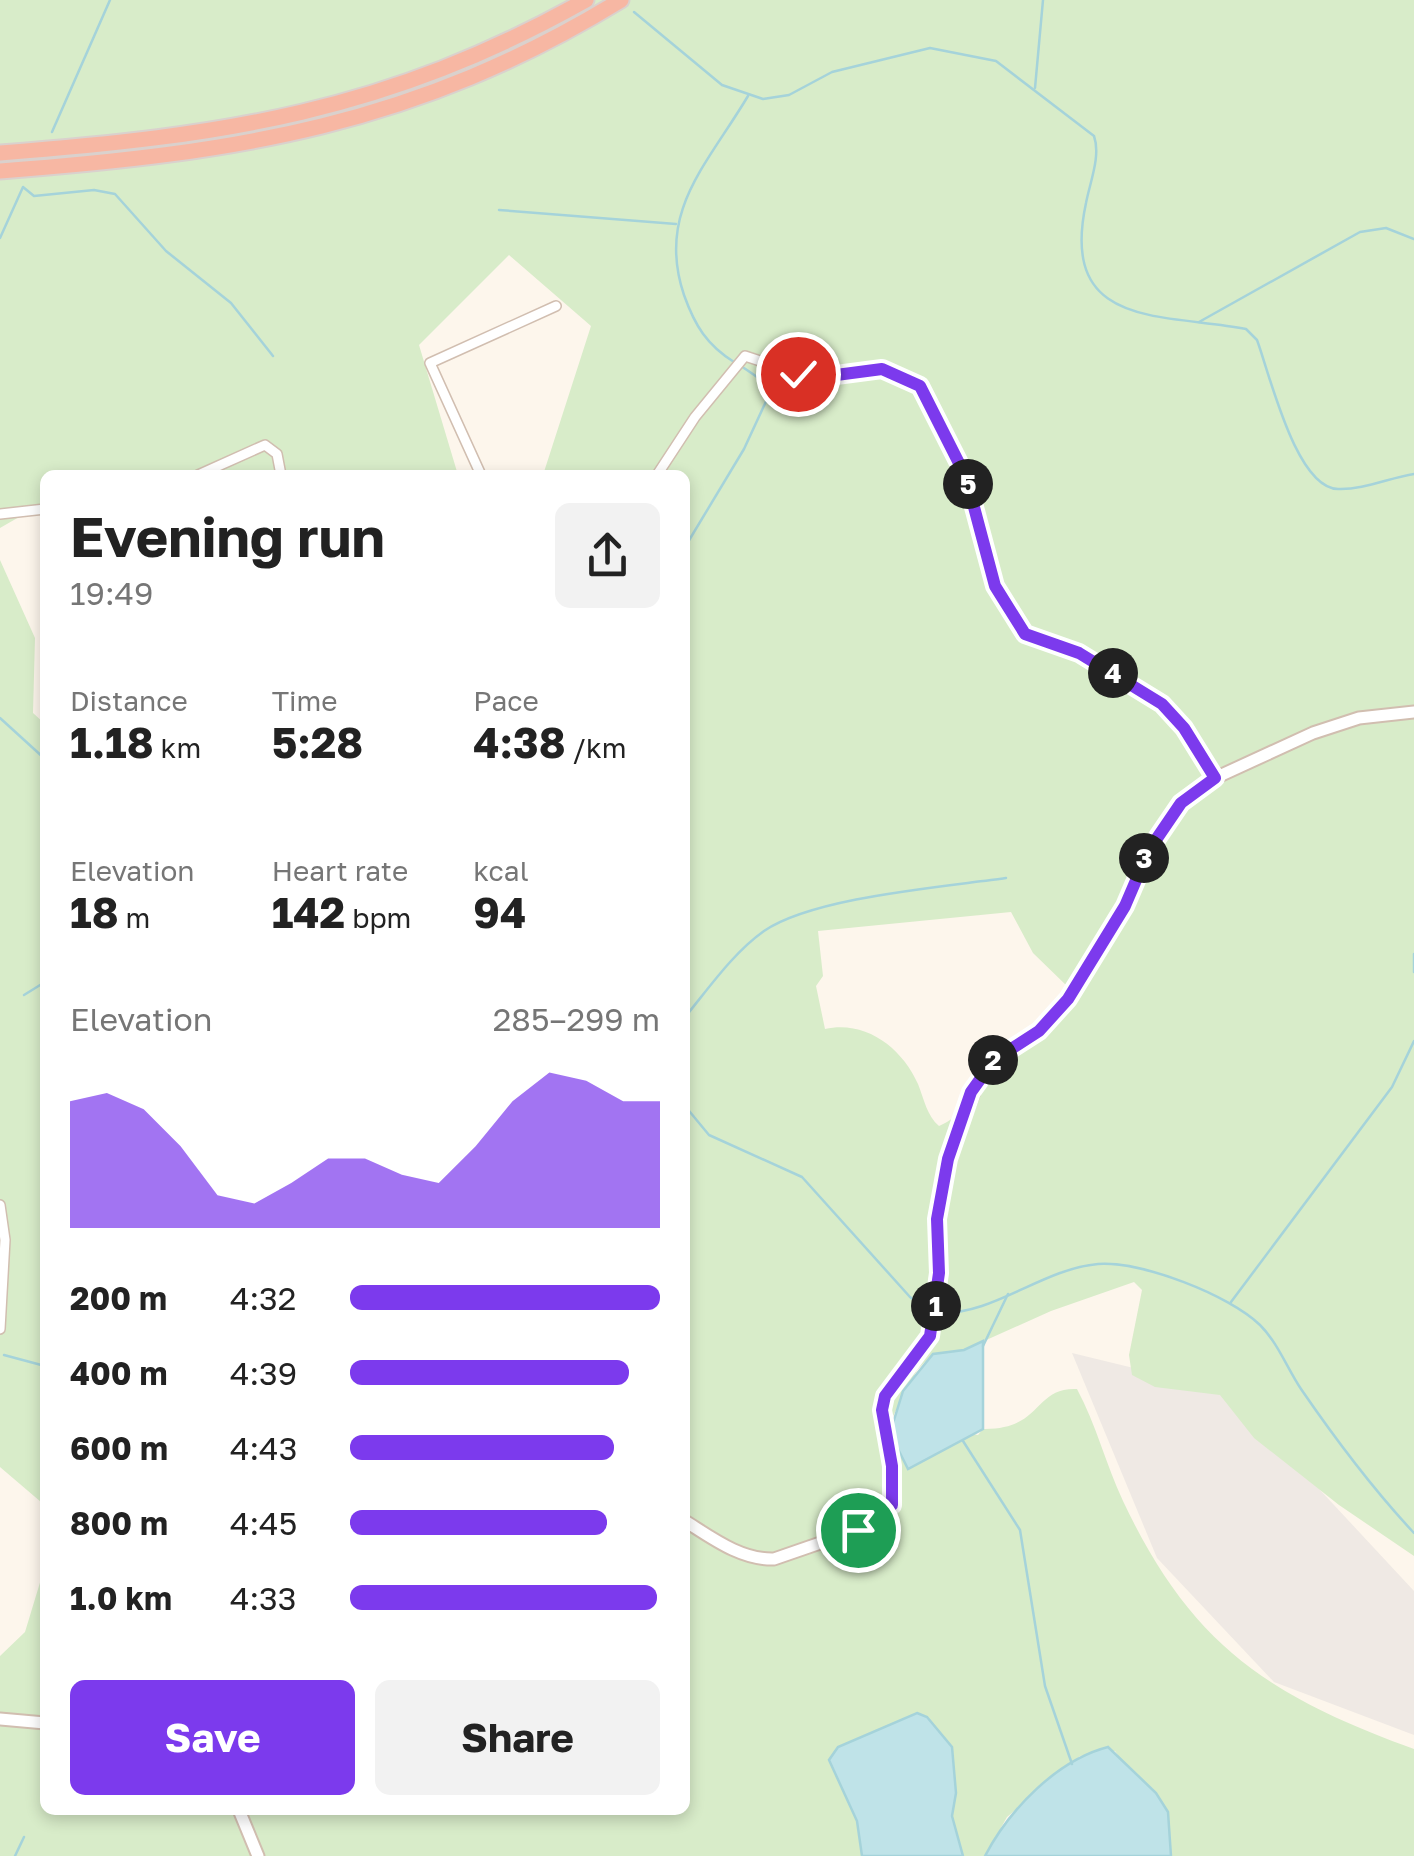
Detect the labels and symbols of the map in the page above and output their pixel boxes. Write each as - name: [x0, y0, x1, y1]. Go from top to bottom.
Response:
- pin: [756, 332, 841, 417]
- pin: 5: [943, 459, 993, 509]
- pin: 4: [1088, 648, 1138, 698]
- pin: 3: [1119, 833, 1169, 883]
- pin: 2: [968, 1035, 1018, 1085]
- pin: 1: [911, 1281, 961, 1331]
- pin: [816, 1488, 901, 1573]

